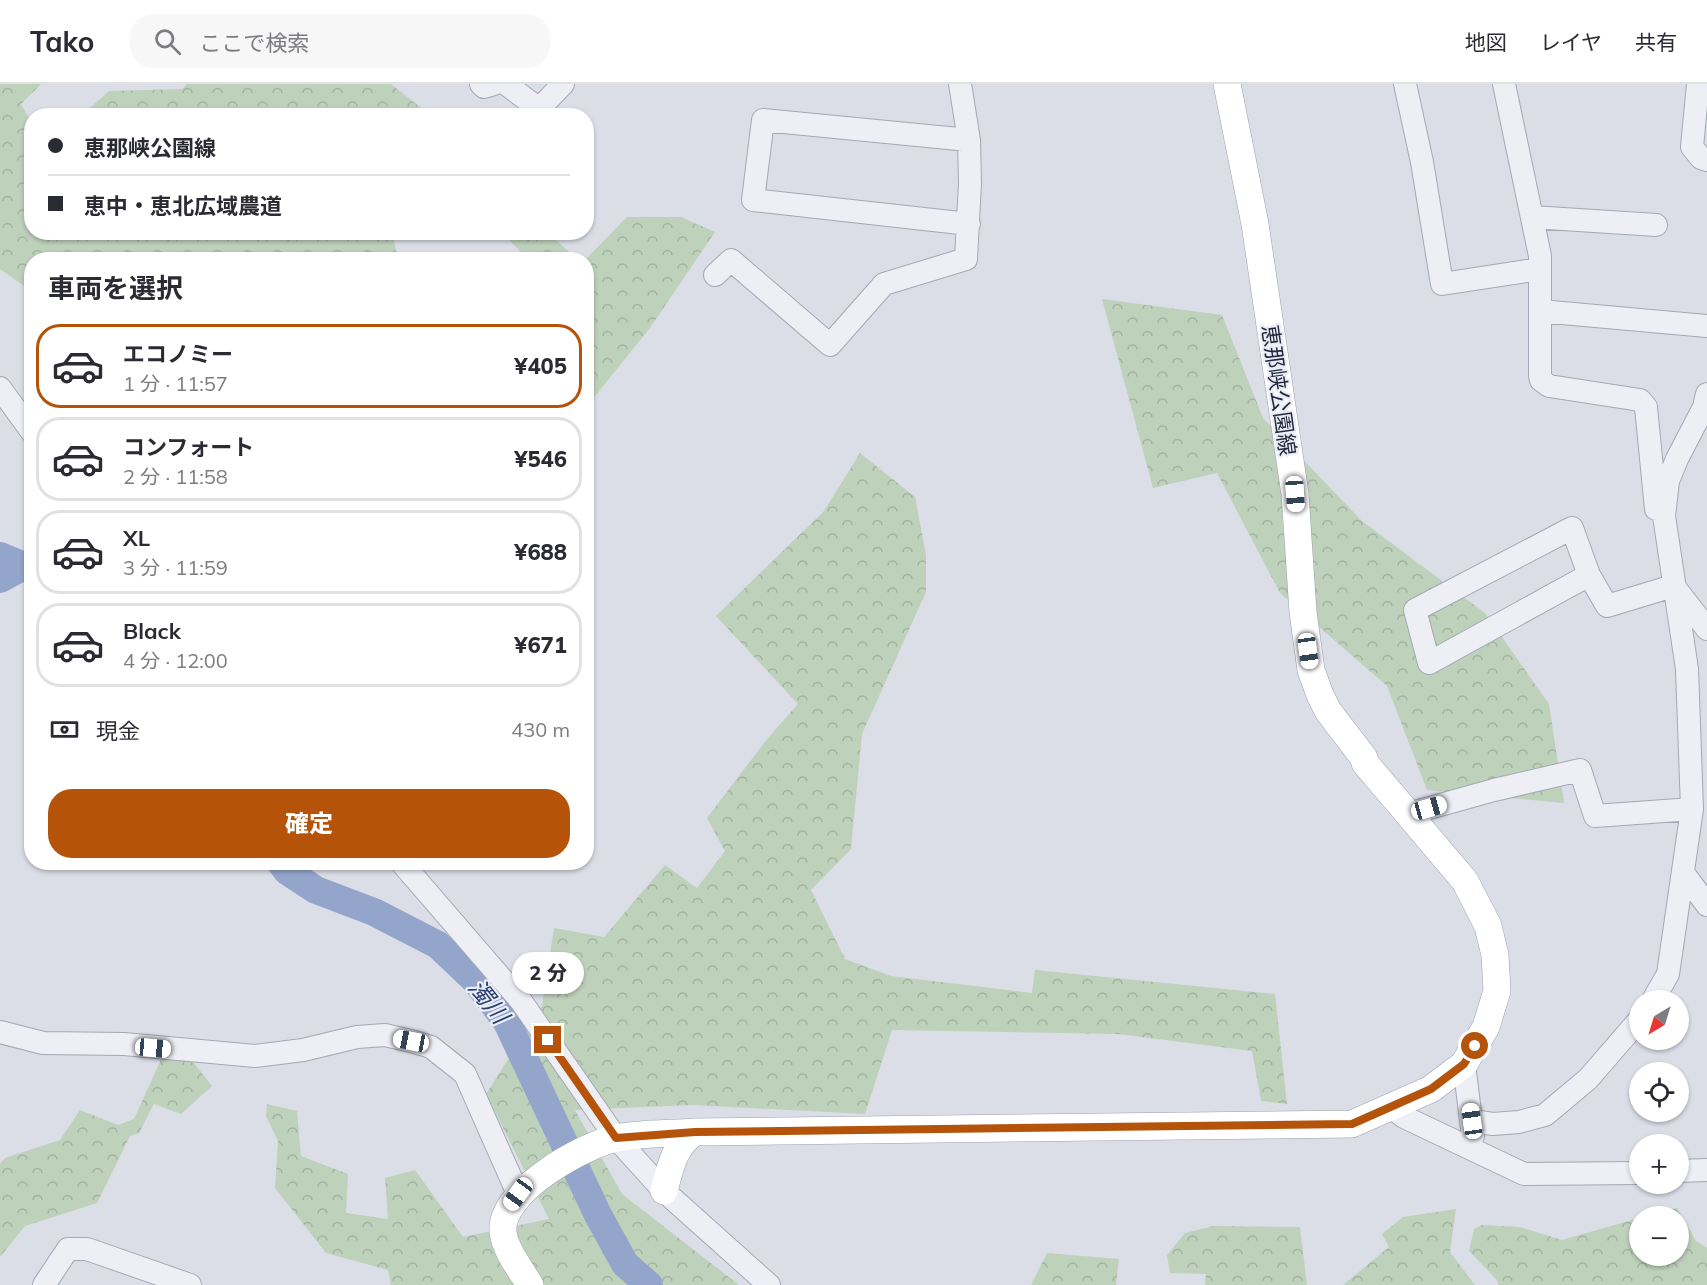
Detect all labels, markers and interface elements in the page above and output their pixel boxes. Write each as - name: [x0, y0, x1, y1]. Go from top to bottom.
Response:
- search box: [130, 14, 550, 68]
- text: Tako: [30, 24, 94, 59]
- icon: search: [151, 25, 184, 58]
- text: ここで検索: [199, 29, 309, 57]
- text: 地図: [1465, 29, 1507, 55]
- text: レイヤ: [1540, 29, 1602, 55]
- text: 共有: [1635, 29, 1677, 55]
- text: 恵那峡公園線: [84, 134, 216, 162]
- text: 恵中・恵北広域農道: [84, 192, 282, 220]
- text: 車両を選択: [48, 271, 183, 305]
- street label: 恵那峡公園線: [1256, 323, 1302, 457]
- icon: car: [51, 339, 105, 393]
- text: エコノミー: [123, 340, 233, 368]
- text: ¥405: [514, 352, 567, 380]
- text: 1 分 · 11:57: [123, 371, 228, 396]
- icon: car: [51, 432, 105, 486]
- text: コンフォート: [123, 433, 254, 461]
- text: ¥546: [514, 445, 567, 473]
- text: 2 分 · 11:58: [123, 464, 228, 489]
- car: [1285, 475, 1305, 513]
- text: XL: [123, 524, 150, 552]
- icon: car: [51, 525, 105, 579]
- text: ¥688: [514, 538, 567, 566]
- text: 3 分 · 11:59: [123, 555, 228, 580]
- text: Black: [123, 617, 181, 645]
- icon: car: [51, 618, 105, 672]
- text: ¥671: [514, 631, 567, 659]
- car: [1297, 632, 1319, 670]
- text: 4 分 · 12:00: [123, 648, 228, 673]
- icon: cash: [48, 713, 81, 746]
- text: 現金: [96, 717, 140, 745]
- text: 430 m: [511, 717, 570, 742]
- button: 確定: [48, 789, 570, 858]
- car: [1409, 794, 1449, 822]
- callout: 2 分: [512, 953, 584, 995]
- text: 2 分: [529, 960, 567, 985]
- water label: 濁川: [462, 973, 517, 1032]
- north arrow: [1629, 990, 1689, 1050]
- map controls: [1629, 990, 1689, 1266]
- route end: [534, 1026, 561, 1053]
- car: [392, 1029, 430, 1053]
- route start: [1461, 1032, 1488, 1059]
- car: [134, 1037, 172, 1059]
- button: locate: [1629, 1062, 1689, 1122]
- car: [1461, 1102, 1483, 1140]
- button: +: [1629, 1134, 1689, 1194]
- car: [500, 1174, 536, 1214]
- button: −: [1629, 1206, 1689, 1266]

